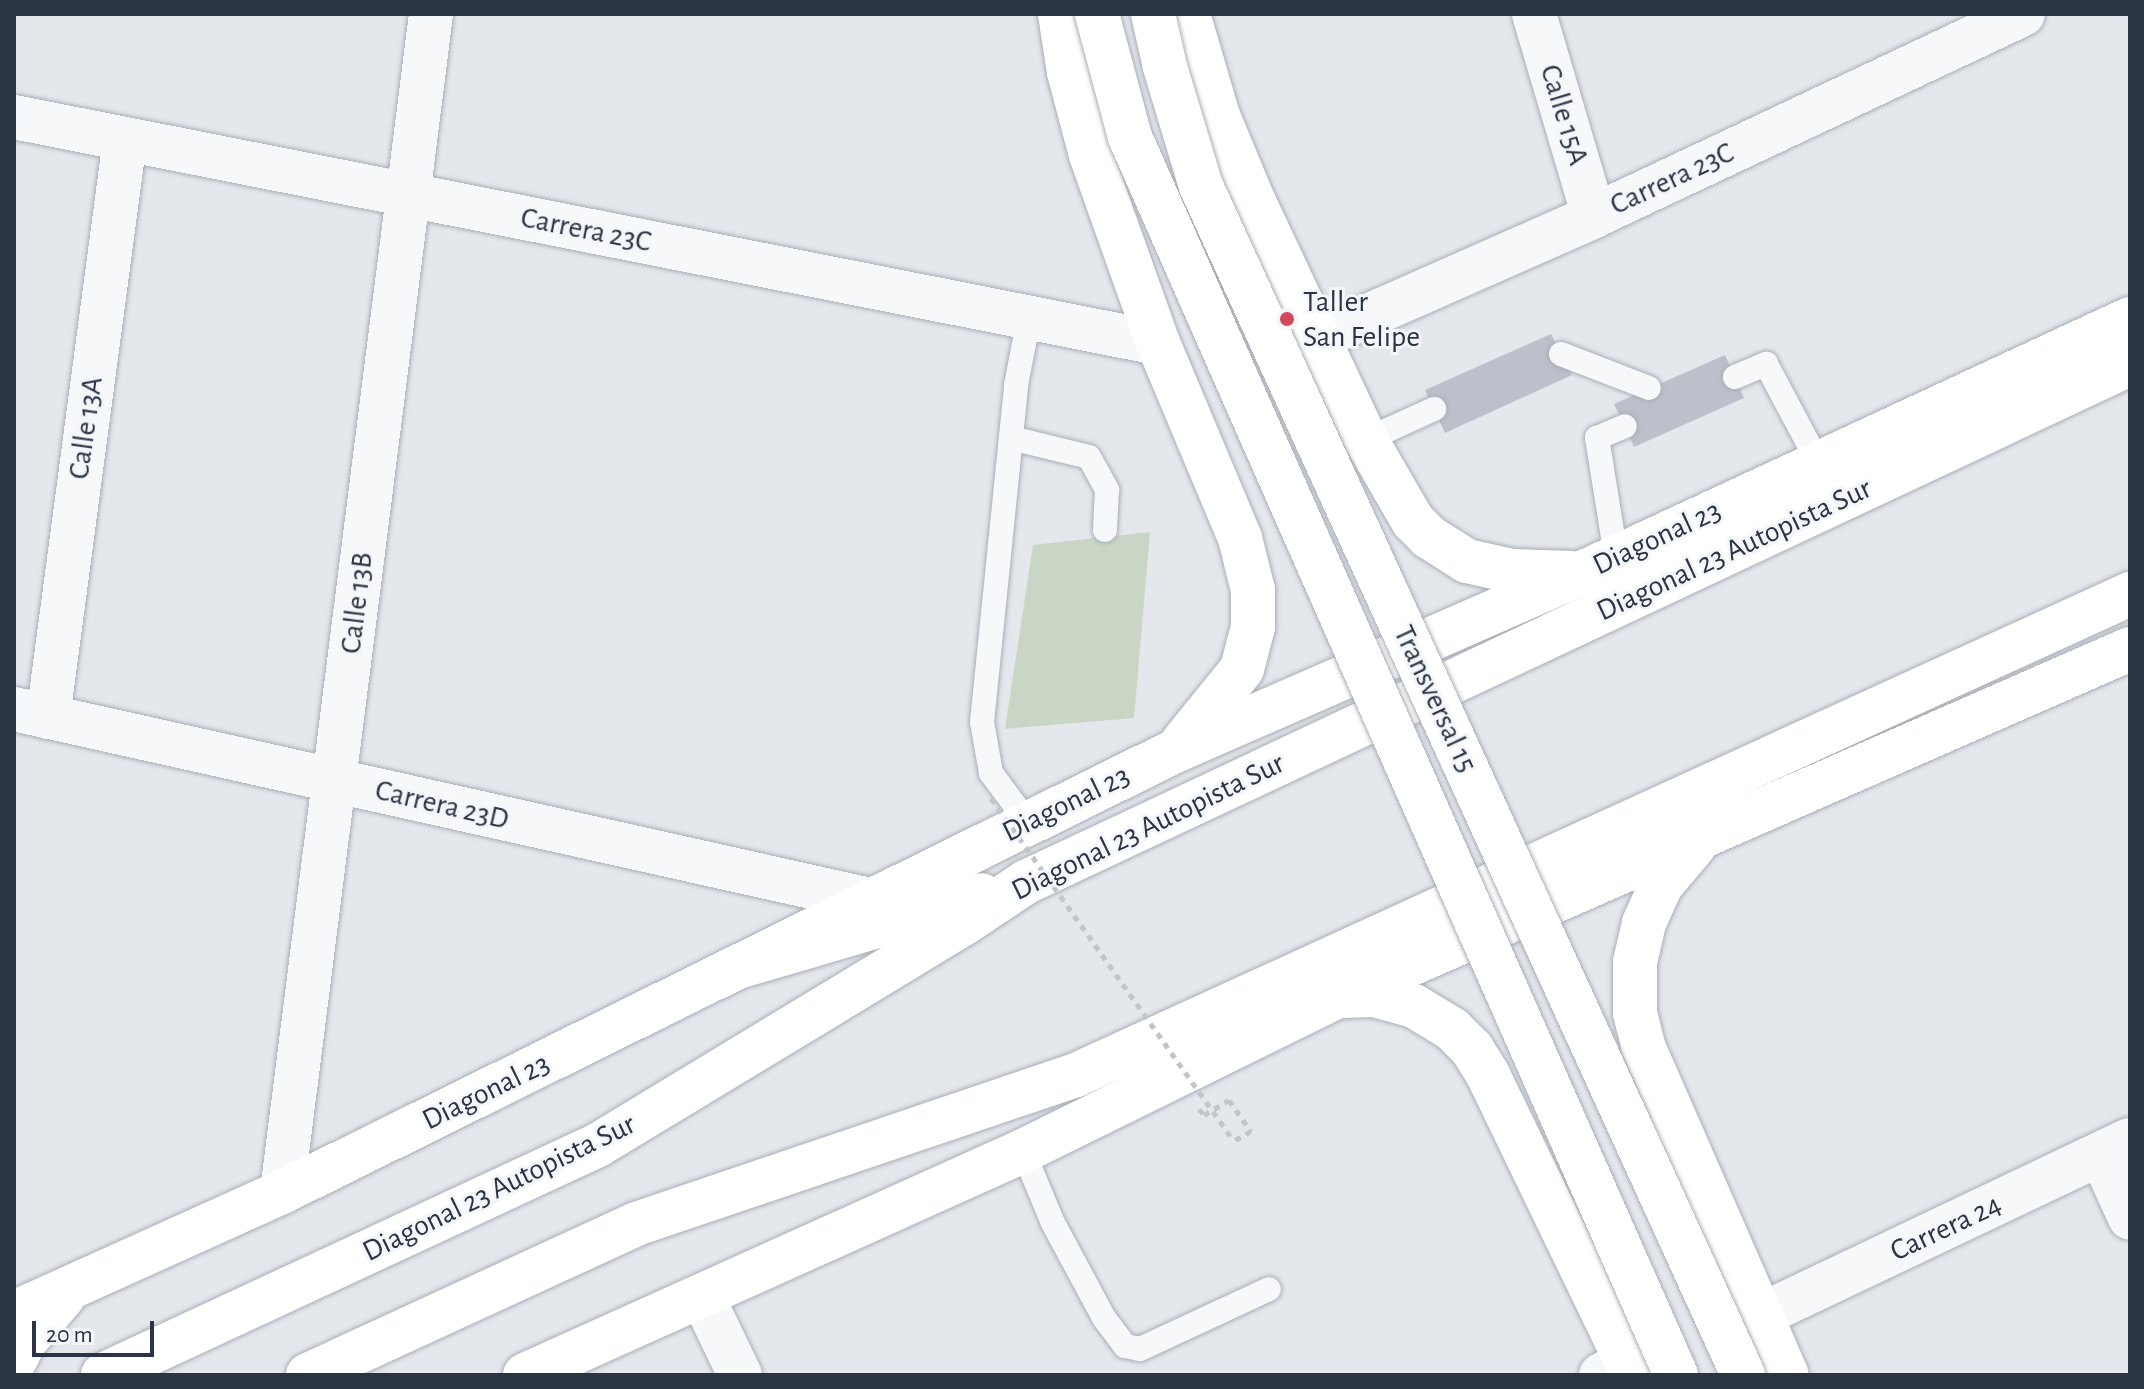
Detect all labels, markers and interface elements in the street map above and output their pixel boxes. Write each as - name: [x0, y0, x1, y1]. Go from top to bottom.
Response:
- street label: Calle 15A: [1532, 60, 1596, 170]
- street label: Carrera 23C: [1605, 135, 1739, 223]
- street label: Carrera 23C: [518, 200, 654, 260]
- place label: Taller San Felipe: [1303, 284, 1420, 354]
- marker: Taller San Felipe: [1278, 310, 1296, 328]
- street label: Calle 13A: [61, 374, 111, 482]
- street label: Diagonal 23 Autopista Sur: [1591, 471, 1877, 629]
- street label: Diagonal 23: [1587, 493, 1727, 583]
- street label: Calle 13B: [333, 550, 381, 656]
- street label: Transversal 15: [1385, 620, 1485, 778]
- street label: Diagonal 23 Autopista Sur: [1006, 745, 1290, 909]
- street label: Diagonal 23: [996, 758, 1136, 850]
- street label: Carrera 23D: [372, 772, 512, 838]
- street label: Diagonal 23: [416, 1046, 556, 1138]
- street label: Diagonal 23 Autopista Sur: [357, 1106, 641, 1270]
- street label: Carrera 24: [1885, 1187, 2007, 1269]
- scale bar: [36, 1305, 158, 1355]
- text: 20 m: [46, 1323, 93, 1347]

